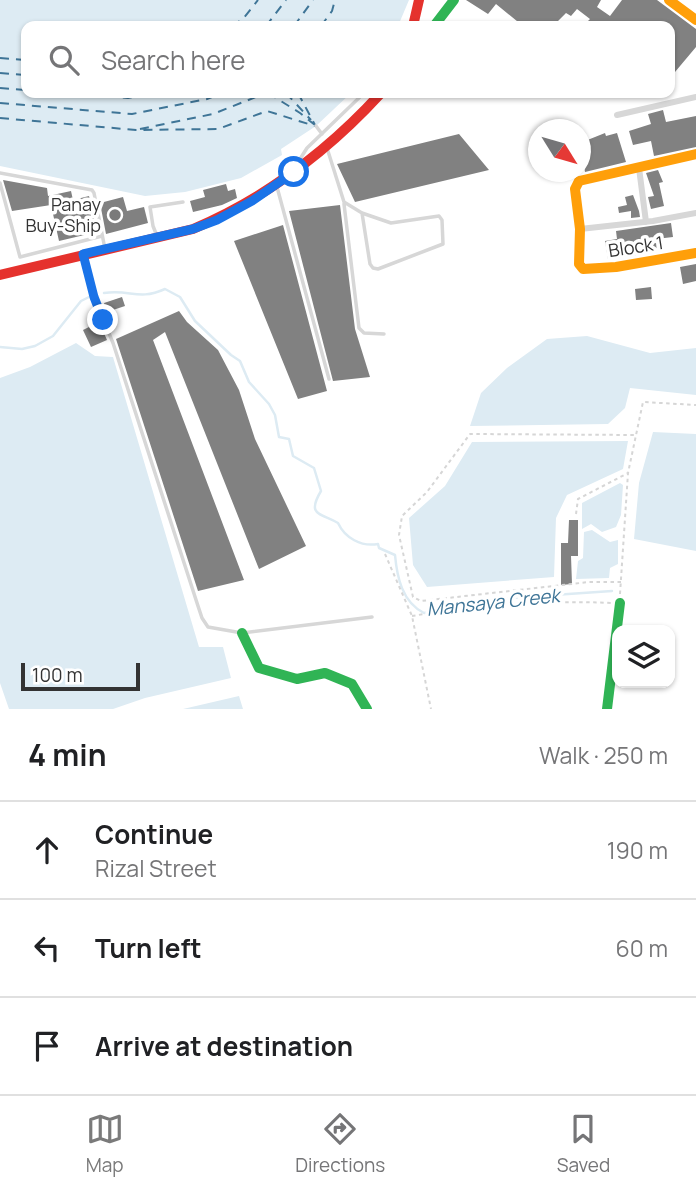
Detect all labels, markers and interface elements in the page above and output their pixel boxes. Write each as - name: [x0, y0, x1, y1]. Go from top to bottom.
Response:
- search box: [21, 21, 675, 98]
- icon: search: [45, 41, 83, 79]
- text: Search here: [101, 42, 246, 78]
- north arrow: [528, 119, 591, 182]
- route start: [278, 156, 309, 187]
- place label: Panay Buy-Ship: [26, 192, 101, 237]
- marker: Panay Buy-Ship: [107, 207, 123, 223]
- street label: Block 1: [607, 230, 665, 262]
- route end: [87, 304, 118, 335]
- water label: Mansaya Creek: [425, 582, 563, 622]
- map controls: [612, 625, 675, 688]
- button: layers: [612, 625, 675, 688]
- scale bar: [21, 660, 140, 692]
- text: 100 m: [32, 662, 83, 688]
- text: 4 min: [28, 734, 106, 775]
- text: Walk · 250 m: [539, 739, 668, 771]
- text: Continue: [95, 816, 213, 852]
- icon: ahead: [28, 831, 66, 869]
- text: 190 m: [607, 834, 668, 866]
- text: Rizal Street: [95, 852, 217, 884]
- icon: left: [28, 929, 66, 967]
- text: Turn left: [95, 930, 202, 966]
- text: 60 m: [616, 932, 668, 964]
- icon: arrive: [28, 1027, 66, 1065]
- text: Arrive at destination: [95, 1028, 353, 1064]
- tab: Map: [86, 1110, 124, 1178]
- tab: Directions: [295, 1110, 385, 1178]
- tab: Saved: [557, 1110, 610, 1178]

